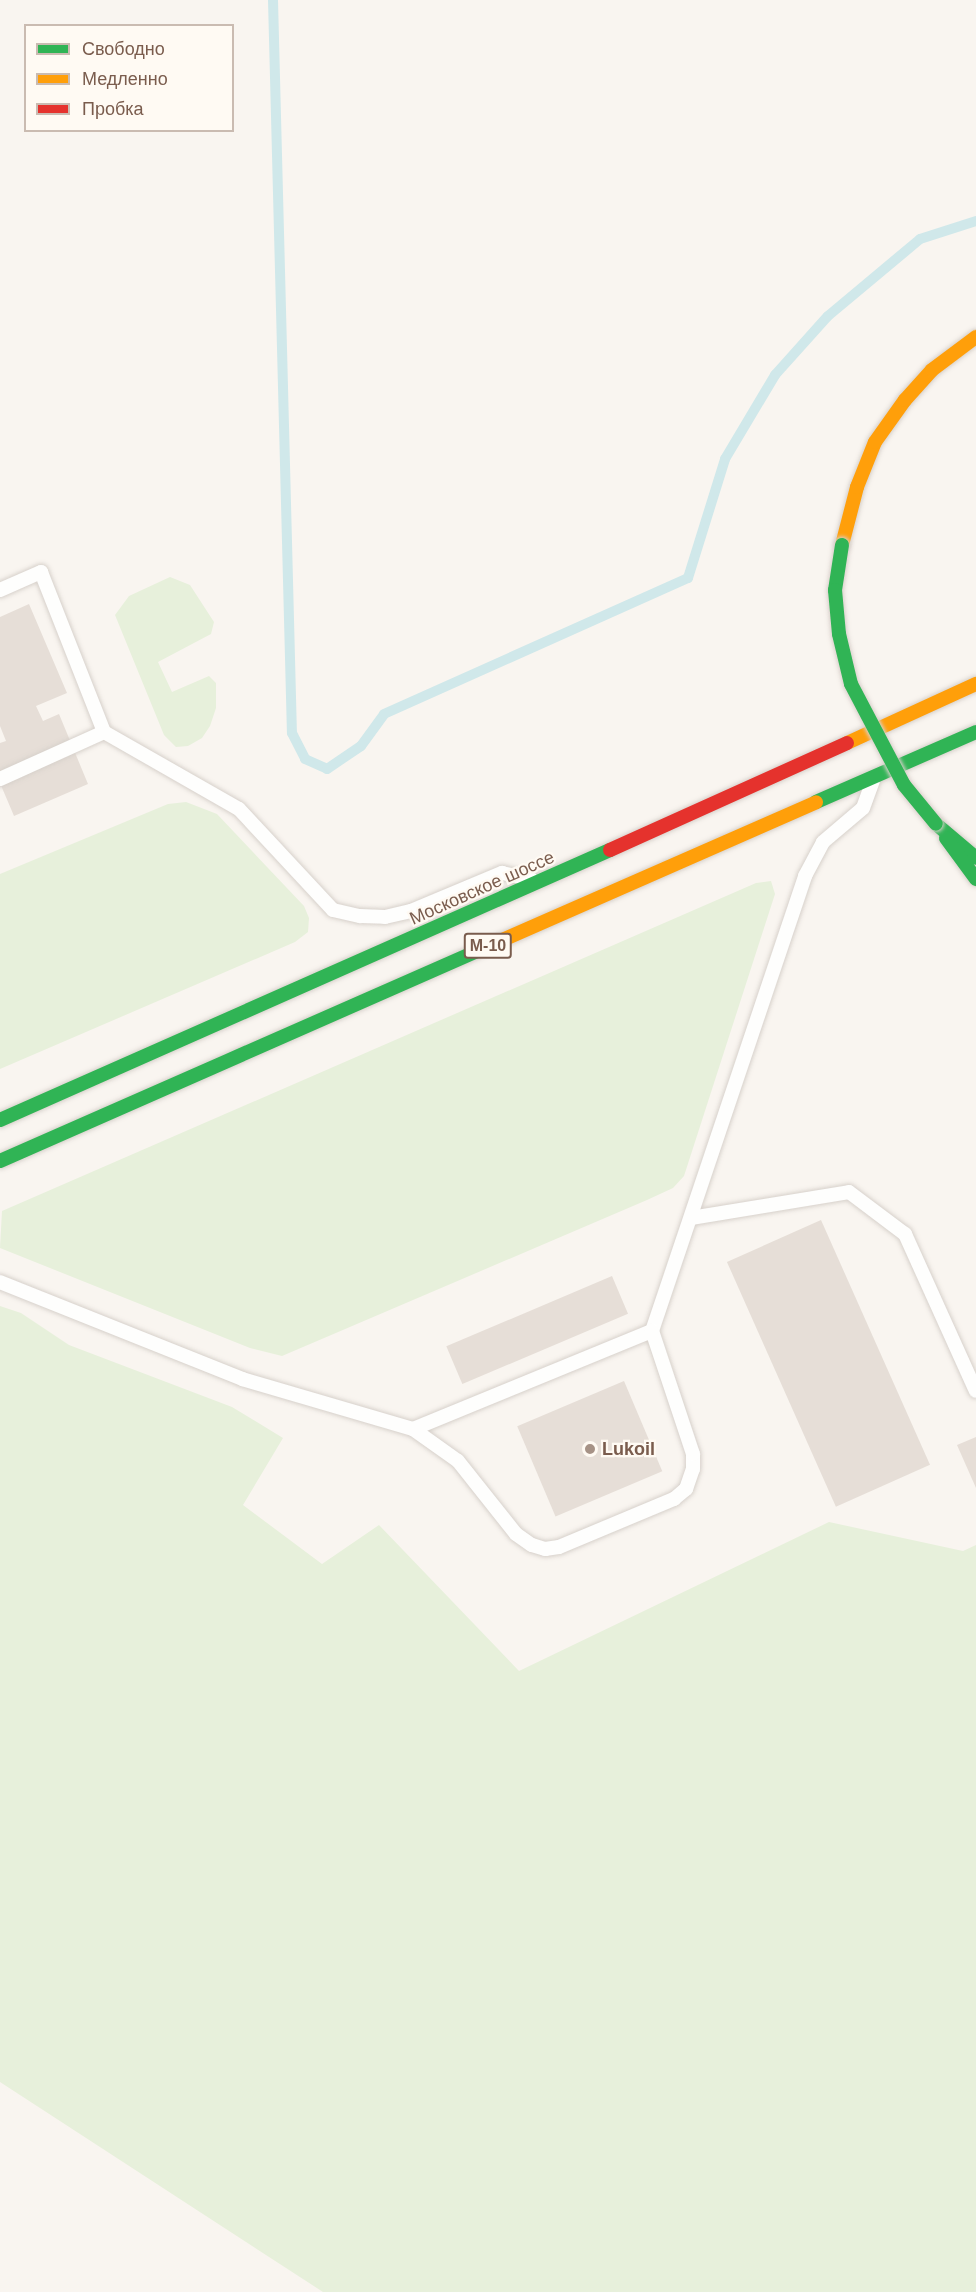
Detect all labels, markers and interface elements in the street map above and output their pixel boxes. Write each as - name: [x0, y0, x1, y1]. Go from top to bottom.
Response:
- legend: [24, 24, 234, 132]
- text: Свободно: [82, 39, 165, 59]
- text: Медленно: [82, 69, 168, 89]
- text: Пробка: [82, 99, 144, 119]
- street label: Московское шоссе: [406, 846, 558, 930]
- road number: М-10: [462, 933, 514, 959]
- place label: Lukoil: [602, 1438, 655, 1460]
- marker: Lukoil: [583, 1442, 597, 1456]

